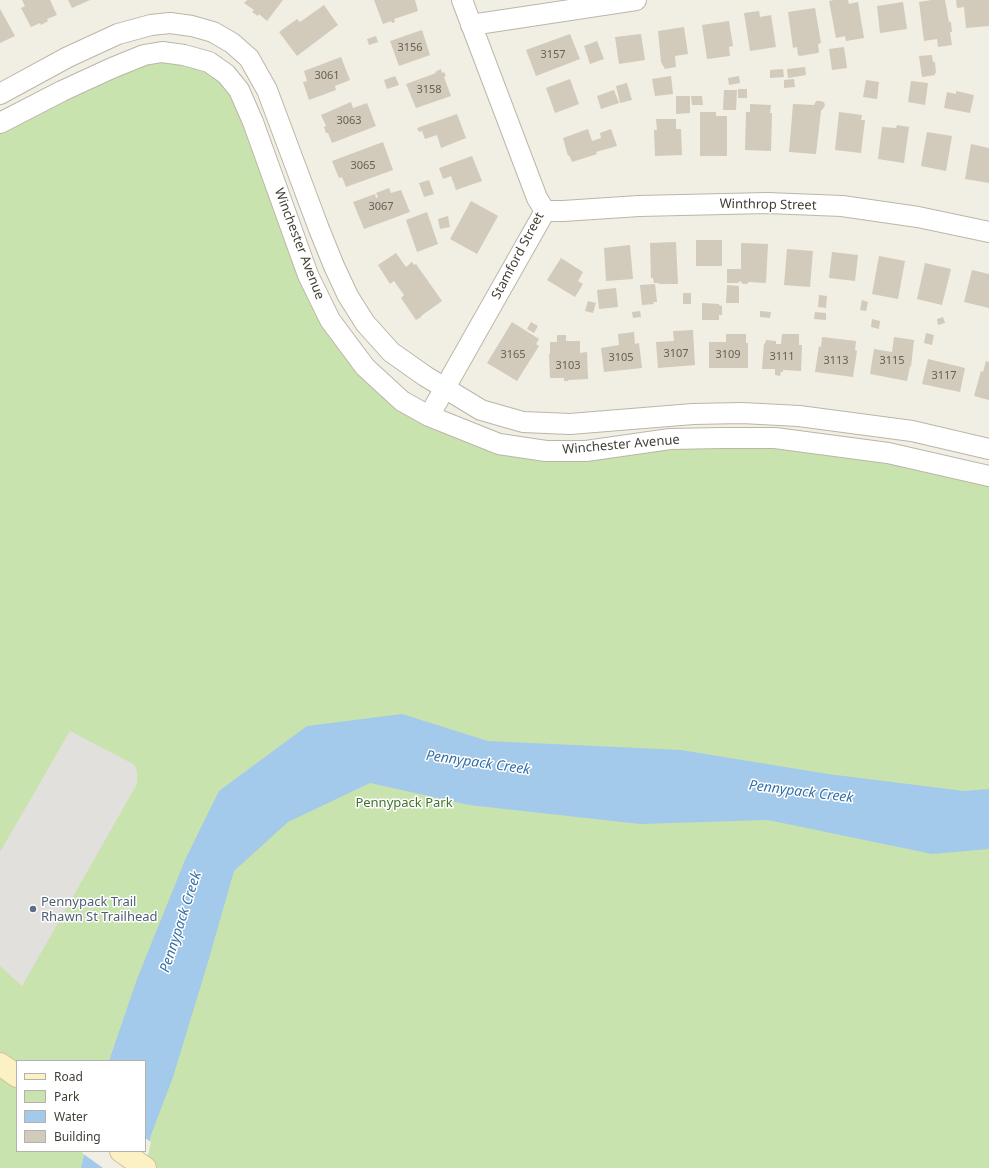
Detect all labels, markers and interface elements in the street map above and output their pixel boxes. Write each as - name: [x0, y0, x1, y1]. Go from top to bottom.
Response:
- house number: 3156: [397, 41, 423, 55]
- house number: 3157: [540, 48, 566, 62]
- house number: 3061: [314, 69, 340, 83]
- house number: 3158: [416, 83, 442, 97]
- house number: 3063: [336, 114, 362, 128]
- house number: 3065: [350, 159, 376, 173]
- street label: Winchester Avenue: [271, 186, 327, 302]
- street label: Winthrop Street: [719, 196, 817, 214]
- house number: 3067: [368, 200, 394, 214]
- street label: Stamford Street: [488, 210, 548, 302]
- house number: 3107: [663, 347, 689, 361]
- house number: 3165: [500, 348, 526, 362]
- house number: 3109: [715, 348, 741, 362]
- house number: 3111: [769, 350, 795, 364]
- house number: 3105: [608, 351, 634, 365]
- house number: 3113: [823, 354, 849, 368]
- house number: 3115: [879, 354, 905, 368]
- house number: 3103: [555, 359, 581, 373]
- house number: 3117: [931, 369, 957, 383]
- street label: Winchester Avenue: [562, 432, 680, 458]
- water label: Pennypack Creek: [425, 747, 531, 779]
- water label: Pennypack Creek: [748, 777, 854, 807]
- park label: Pennypack Park: [355, 795, 453, 811]
- water label: Pennypack Creek: [157, 869, 205, 975]
- place label: Pennypack Trail Rhawn St Trailhead: [41, 894, 158, 925]
- marker: Pennypack Trail Rhawn St Trailhead: [28, 904, 38, 914]
- legend: [16, 1060, 146, 1152]
- text: Road: [54, 1068, 83, 1085]
- text: Park: [54, 1088, 79, 1105]
- text: Water: [54, 1108, 88, 1125]
- text: Building: [54, 1128, 101, 1145]

